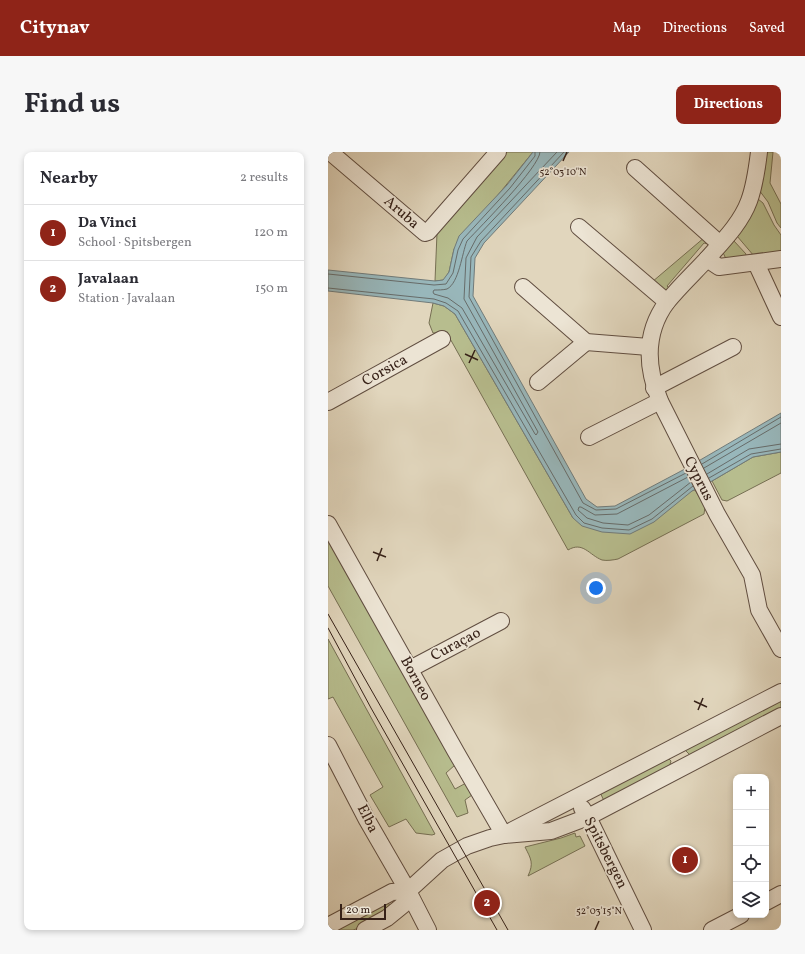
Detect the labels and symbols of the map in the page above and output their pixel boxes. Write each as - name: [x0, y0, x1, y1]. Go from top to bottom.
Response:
- text: 52°03'10"N: [540, 165, 587, 179]
- street label: Aruba: [379, 192, 423, 234]
- street label: Corsica: [358, 350, 412, 392]
- street label: Cyprus: [678, 453, 718, 505]
- your location: [586, 578, 606, 598]
- street label: Curaçao: [427, 623, 485, 667]
- street label: Borneo: [394, 653, 436, 705]
- street label: Elba: [351, 801, 383, 837]
- street label: Spitsbergen: [578, 813, 632, 893]
- pin: 1: [672, 845, 698, 875]
- pin: 2: [474, 888, 500, 918]
- scale bar: [340, 902, 386, 921]
- text: 52°03'15"N: [576, 904, 623, 918]

